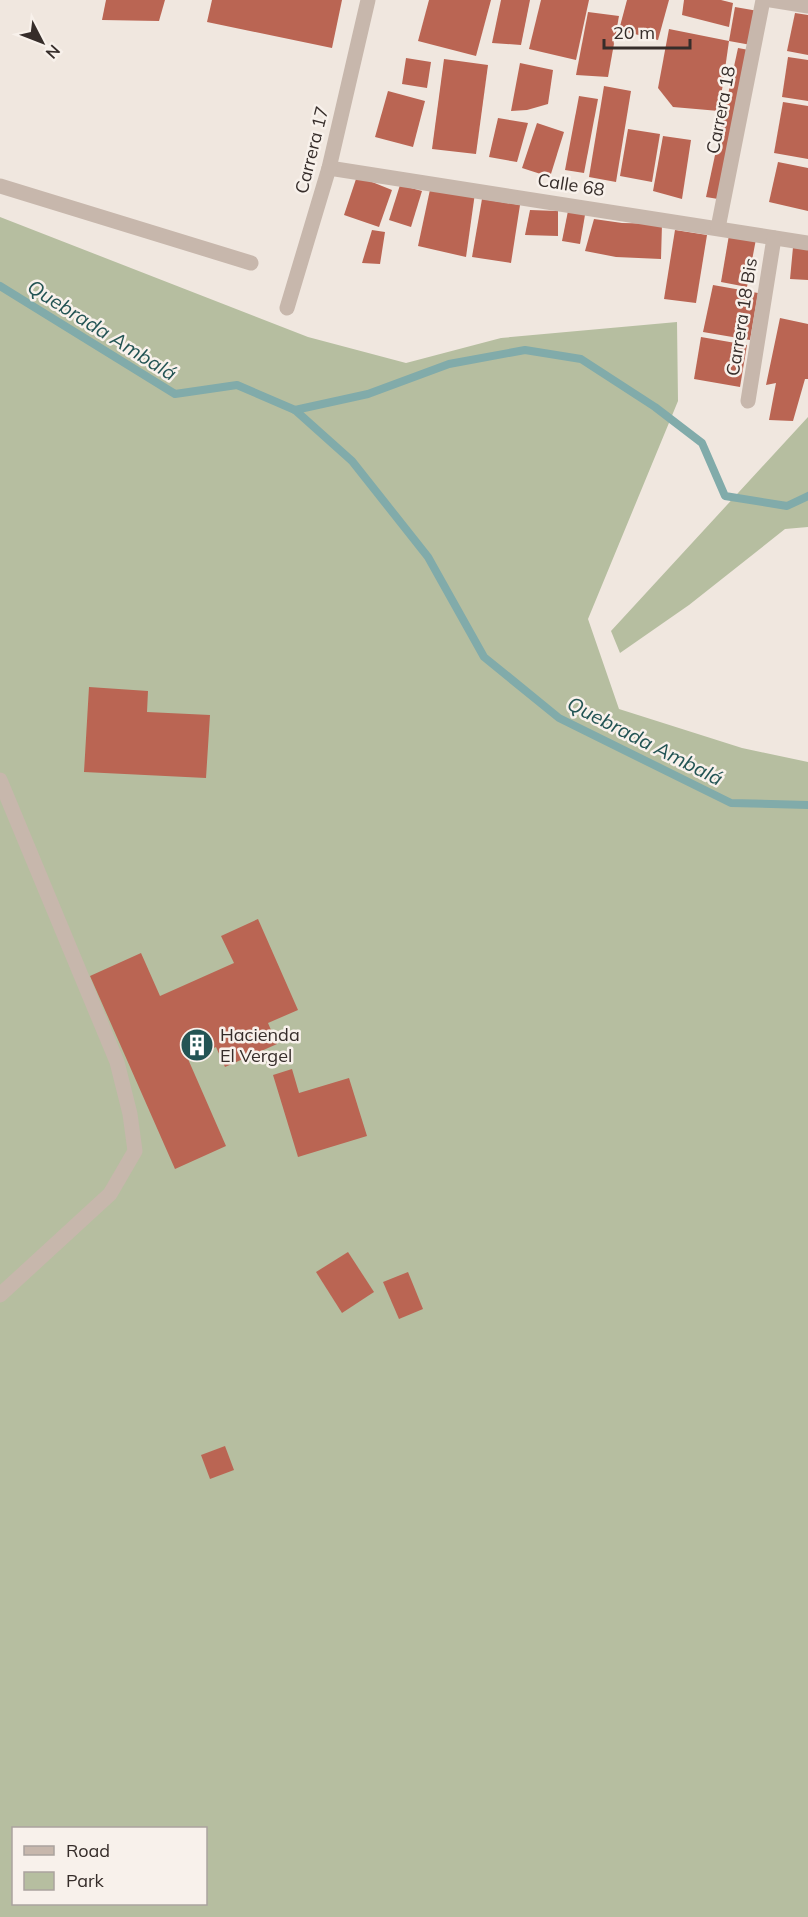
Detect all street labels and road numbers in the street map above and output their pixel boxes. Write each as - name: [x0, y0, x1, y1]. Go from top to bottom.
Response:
- street label: Carrera 18: [701, 64, 740, 156]
- street label: Carrera 17: [290, 104, 333, 196]
- street label: Calle 68: [536, 168, 606, 201]
- street label: Carrera 18 Bis: [721, 256, 762, 378]

